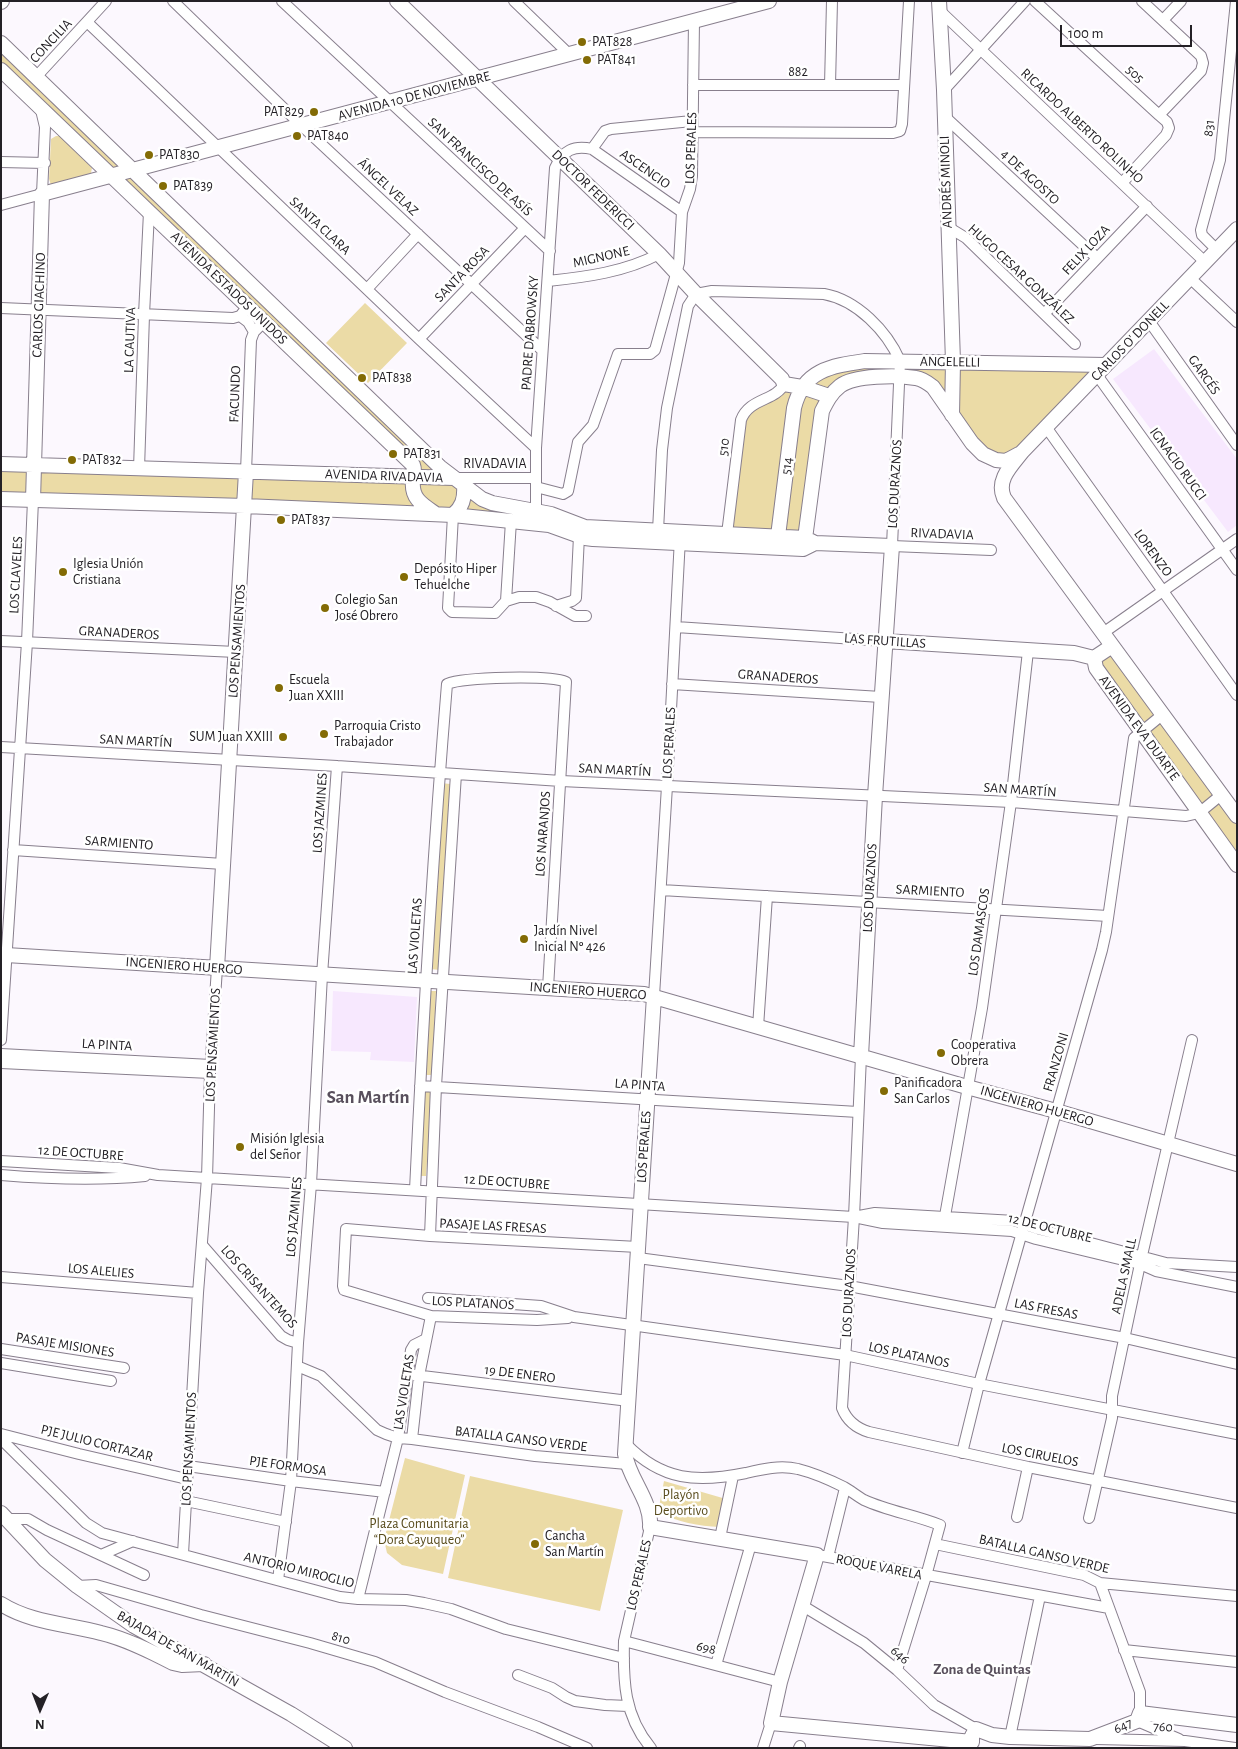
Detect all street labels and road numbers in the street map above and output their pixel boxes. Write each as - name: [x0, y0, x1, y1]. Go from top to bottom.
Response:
- street label: CONCILIA: [26, 15, 76, 67]
- street label: 505: [1122, 61, 1148, 87]
- street label: 882: [788, 64, 808, 80]
- street label: RICARDO ALBERTO ROLINHO: [1017, 65, 1147, 187]
- street label: AVENIDA 10 DE NOVIEMBRE: [336, 68, 492, 124]
- street label: LOS PERALES: [681, 112, 701, 184]
- street label: SAN FRANCISCO DE ASÍS: [424, 114, 536, 220]
- street label: 831: [1200, 119, 1218, 137]
- street label: ANDRÉS MINOLI: [936, 135, 956, 229]
- street label: DOCTOR FEDERICCI: [548, 146, 638, 234]
- street label: ASCENCIO: [617, 146, 673, 192]
- street label: 4 DE AGOSTO: [997, 146, 1063, 208]
- street label: ÁNGEL VELAZ: [354, 155, 422, 219]
- street label: SANTA CLARA: [286, 193, 354, 259]
- street label: HUGO CESAR GONZÁLEZ: [964, 220, 1078, 328]
- street label: FELIX LOZA: [1058, 221, 1114, 279]
- street label: AVENIDA ESTADOS UNIDOS: [167, 228, 291, 348]
- street label: SANTA ROSA: [431, 242, 493, 306]
- street label: MIGNONE: [571, 242, 631, 272]
- street label: CARLOS GIACHINO: [29, 252, 49, 358]
- street label: PADRE DABROWSKY: [518, 275, 542, 391]
- street label: CARLOS O' DONELL: [1087, 297, 1173, 385]
- street label: LA CAUTIVA: [120, 307, 140, 373]
- street label: GARCÉS: [1184, 352, 1224, 398]
- street label: ANGELELLI: [920, 353, 980, 371]
- street label: FACUNDO: [226, 365, 244, 423]
- street label: IGNACIO RUCCI: [1146, 424, 1210, 504]
- street label: 510: [715, 437, 733, 457]
- street label: LOS DURAZNOS: [884, 439, 906, 529]
- street label: RIVADAVIA: [463, 456, 527, 472]
- street label: 514: [778, 456, 796, 476]
- street label: AVENIDA RIVADAVIA: [325, 466, 443, 486]
- street label: RIVADAVIA: [910, 524, 974, 544]
- street label: LORENZO: [1130, 526, 1176, 580]
- street label: LOS CLAVELES: [6, 536, 26, 614]
- street label: LOS PENSAMIENTOS: [225, 583, 249, 699]
- street label: GRANADEROS: [78, 622, 160, 644]
- street label: LAS FRUTILLAS: [843, 630, 927, 652]
- street label: GRANADEROS: [737, 666, 819, 688]
- street label: AVENIDA EVA DUARTE: [1095, 672, 1183, 784]
- street label: LOS PERALES: [659, 707, 679, 779]
- street label: SAN MARTÍN: [99, 731, 173, 751]
- street label: SAN MARTÍN: [578, 760, 652, 780]
- street label: LOS JAZMINES: [309, 772, 331, 854]
- street label: SAN MARTÍN: [983, 779, 1057, 801]
- street label: LOS NARANJOS: [532, 791, 554, 877]
- street label: SARMIENTO: [84, 832, 154, 854]
- street label: LOS DURAZNOS: [859, 843, 881, 933]
- street label: SARMIENTO: [895, 881, 965, 901]
- street label: LOS DAMASCOS: [965, 887, 993, 977]
- street label: LAS VIOLETAS: [404, 897, 426, 975]
- street label: INGENIERO HUERGO: [125, 954, 243, 978]
- street label: INGENIERO HUERGO: [529, 979, 647, 1003]
- street label: LOS PENSAMIENTOS: [202, 988, 224, 1102]
- street label: FRANZONI: [1040, 1030, 1072, 1094]
- street label: LA PINTA: [81, 1035, 133, 1055]
- street label: LA PINTA: [614, 1075, 666, 1095]
- street label: INGENIERO HUERGO: [978, 1082, 1096, 1130]
- street label: LOS PERALES: [633, 1110, 655, 1184]
- street label: 12 DE OCTUBRE: [38, 1142, 124, 1164]
- street label: 12 DE OCTUBRE: [464, 1171, 550, 1193]
- street label: LOS JAZMINES: [282, 1176, 306, 1258]
- street label: 12 DE OCTUBRE: [1007, 1210, 1093, 1246]
- street label: PASAJE LAS FRESAS: [439, 1215, 547, 1237]
- street label: ADELA SMALL: [1108, 1236, 1140, 1316]
- street label: LOS CRISANTEMOS: [217, 1242, 301, 1332]
- street label: LOS DURAZNOS: [838, 1248, 860, 1338]
- street label: LOS ALELIES: [67, 1260, 135, 1282]
- street label: LOS PLATANOS: [431, 1292, 515, 1314]
- street label: LAS FRESAS: [1013, 1295, 1079, 1323]
- street label: PASAJE MISIONES: [15, 1329, 115, 1361]
- street label: LOS PLATANOS: [867, 1338, 951, 1372]
- street label: LAS VIOLETAS: [390, 1353, 418, 1431]
- street label: 19 DE ENERO: [484, 1361, 556, 1387]
- street label: LOS PENSAMIENTOS: [178, 1392, 200, 1506]
- street label: PJE JULIO CORTAZAR: [39, 1421, 155, 1465]
- street label: BATALLA GANSO VERDE: [454, 1423, 588, 1455]
- street label: LOS CIRUELOS: [1000, 1439, 1080, 1471]
- street label: PJE FORMOSA: [248, 1452, 328, 1480]
- street label: BATALLA GANSO VERDE: [977, 1531, 1111, 1577]
- street label: LOS PERALES: [623, 1538, 655, 1612]
- street label: ANTORIO MIROGLIO: [242, 1548, 356, 1592]
- street label: ROQUE VARELA: [834, 1550, 924, 1584]
- street label: BAJADA DE SAN MARTÍN: [114, 1607, 242, 1691]
- street label: 810: [330, 1627, 352, 1649]
- street label: 698: [694, 1637, 718, 1659]
- street label: 646: [887, 1642, 913, 1668]
- street label: 647: [1111, 1714, 1135, 1738]
- street label: 760: [1153, 1718, 1173, 1736]

